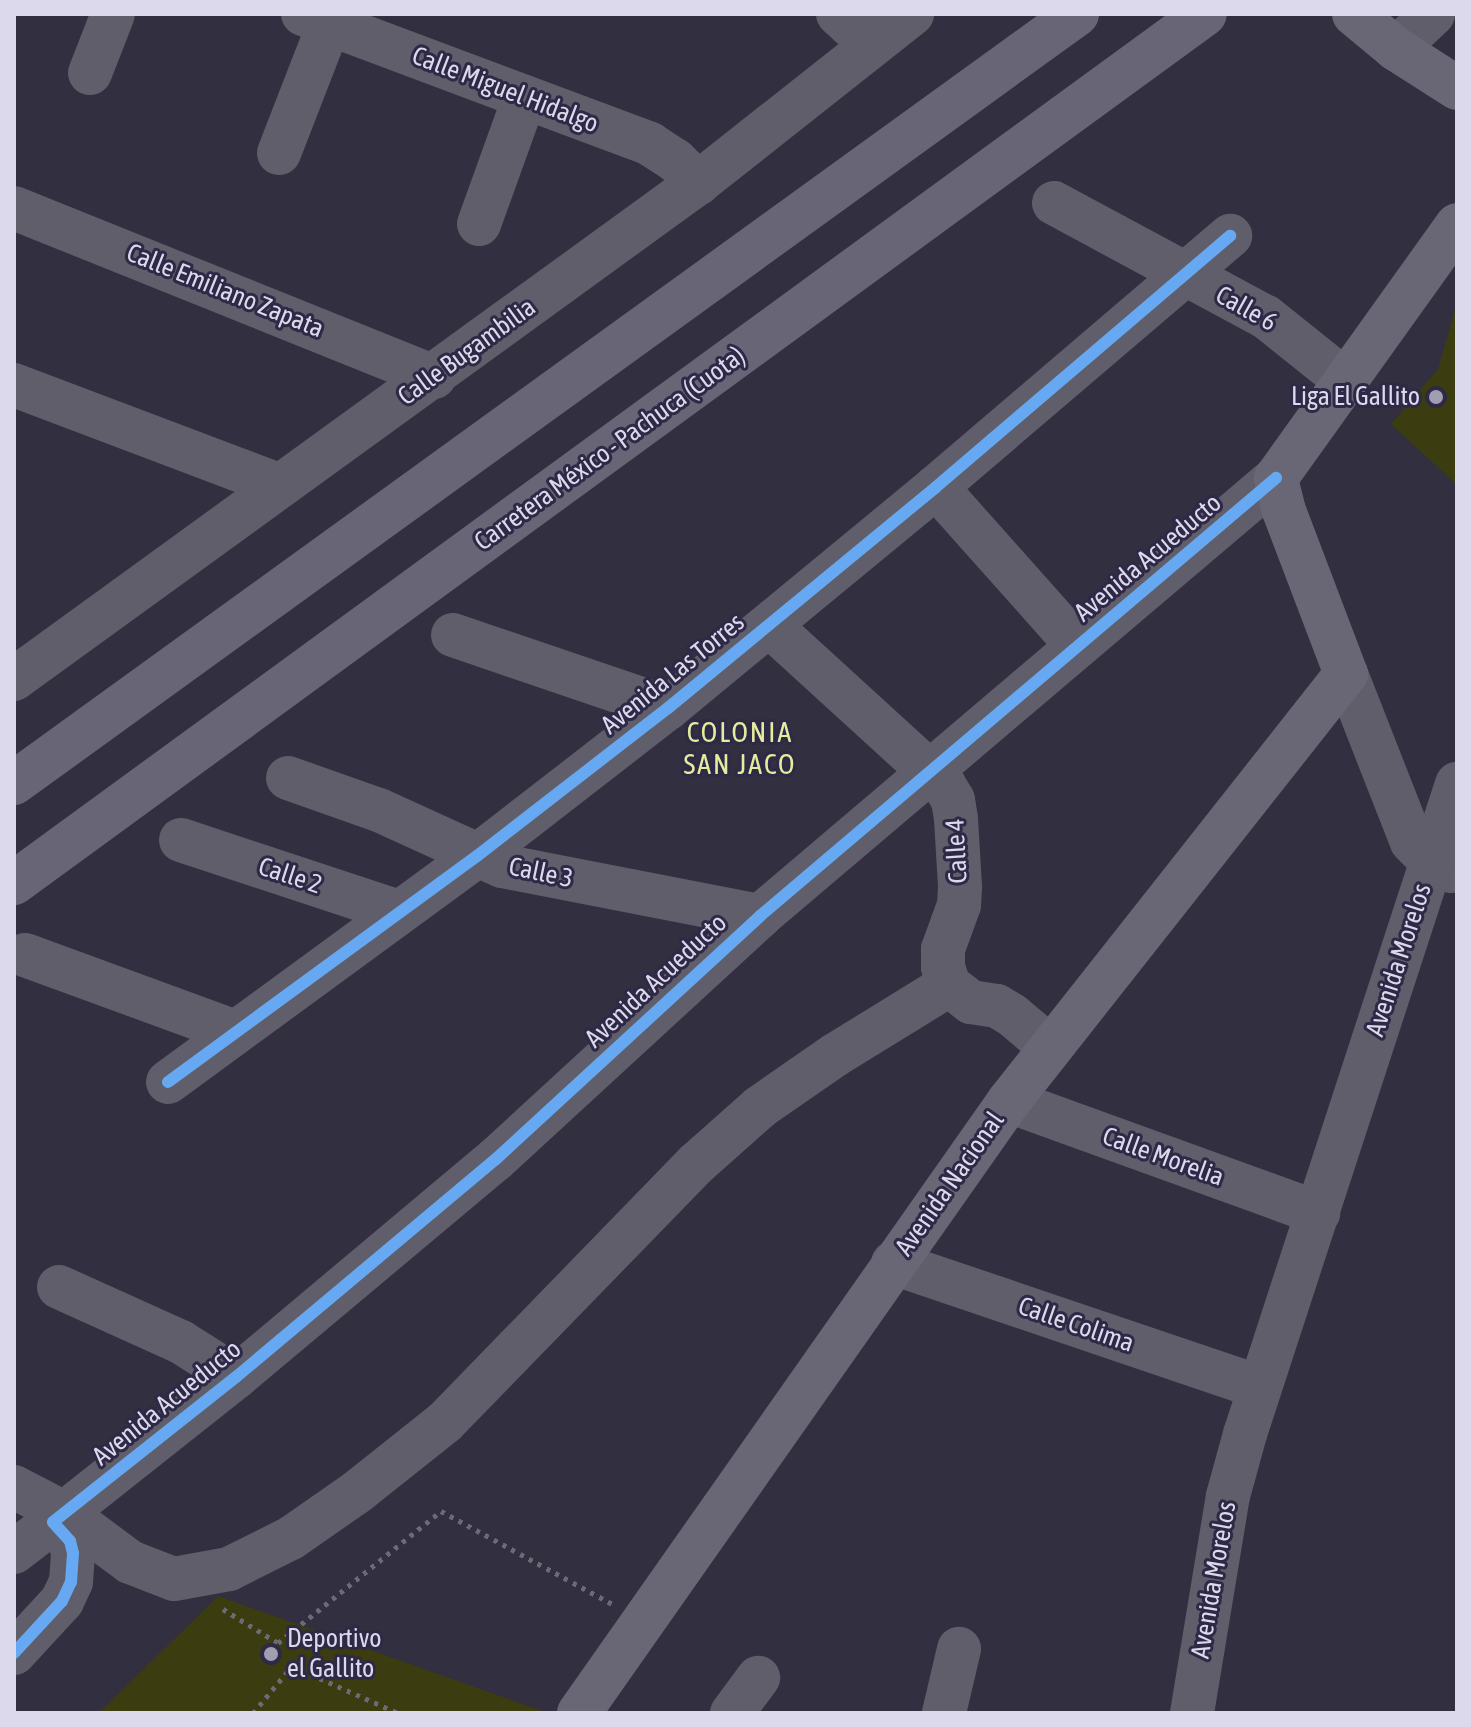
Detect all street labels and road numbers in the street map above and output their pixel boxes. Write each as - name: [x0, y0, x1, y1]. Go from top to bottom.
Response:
- street label: Calle Miguel Hidalgo: [407, 40, 603, 140]
- street label: Calle Emiliano Zapata: [122, 237, 328, 345]
- street label: Calle 6: [1210, 280, 1282, 338]
- street label: Calle Bugambilia: [392, 292, 542, 412]
- street label: Carretera México - Pachuca (Cuota): [469, 340, 751, 558]
- street label: Avenida Acueducto: [1068, 488, 1228, 628]
- street label: Avenida Las Torres: [595, 607, 751, 741]
- street label: Calle 4: [940, 818, 974, 884]
- street label: Calle 2: [254, 851, 326, 901]
- street label: Calle 3: [506, 851, 576, 895]
- street label: Avenida Morelos: [1360, 880, 1438, 1040]
- street label: Avenida Acueducto: [579, 907, 733, 1055]
- street label: Avenida Nacional: [889, 1106, 1011, 1262]
- street label: Calle Morelia: [1098, 1121, 1228, 1193]
- street label: Calle Colima: [1014, 1291, 1138, 1359]
- street label: Avenida Acueducto: [86, 1334, 248, 1472]
- street label: Avenida Morelos: [1185, 1499, 1243, 1661]

